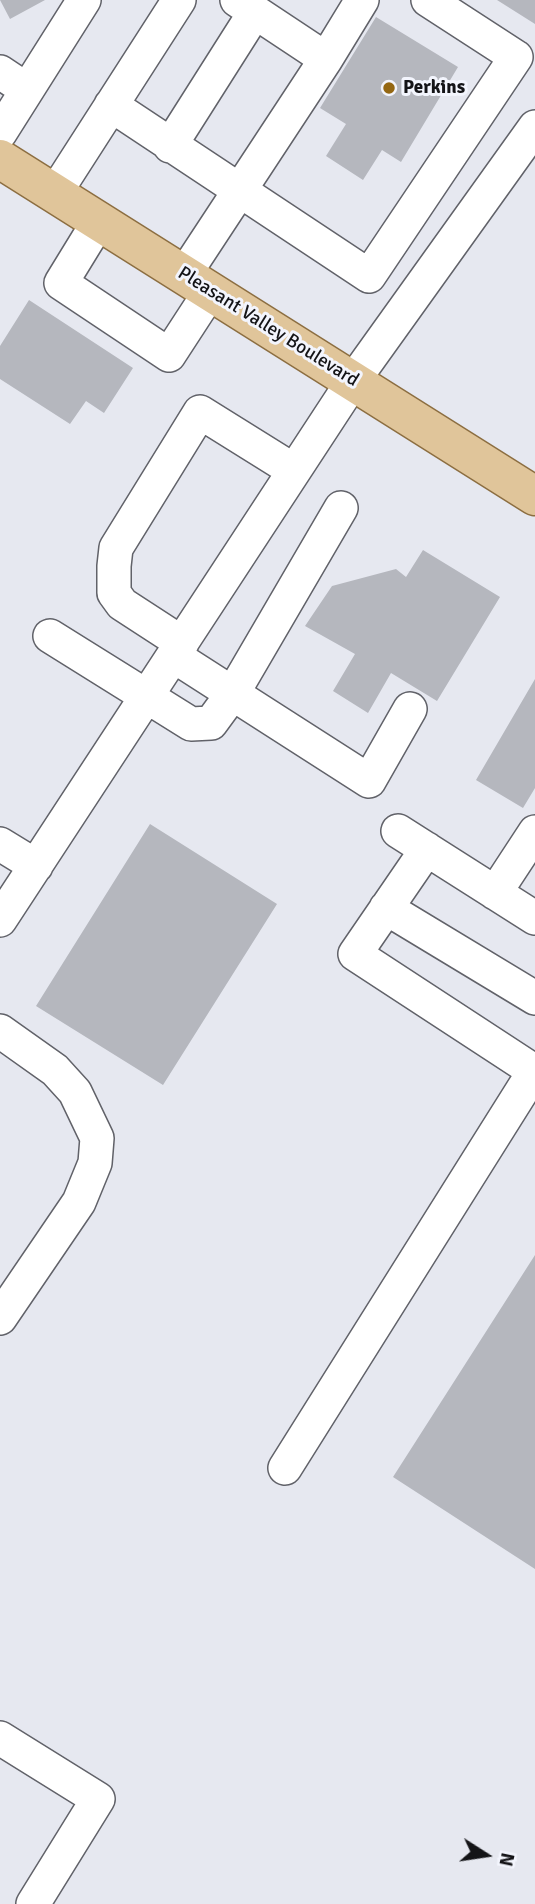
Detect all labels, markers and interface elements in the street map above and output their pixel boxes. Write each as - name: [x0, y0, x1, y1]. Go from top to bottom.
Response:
- place label: Perkins: [403, 77, 465, 99]
- marker: Perkins: [381, 80, 397, 96]
- street label: Pleasant Valley Boulevard: [173, 262, 363, 392]
- north arrow: [451, 1820, 521, 1890]
- text: N: [493, 1850, 520, 1868]

